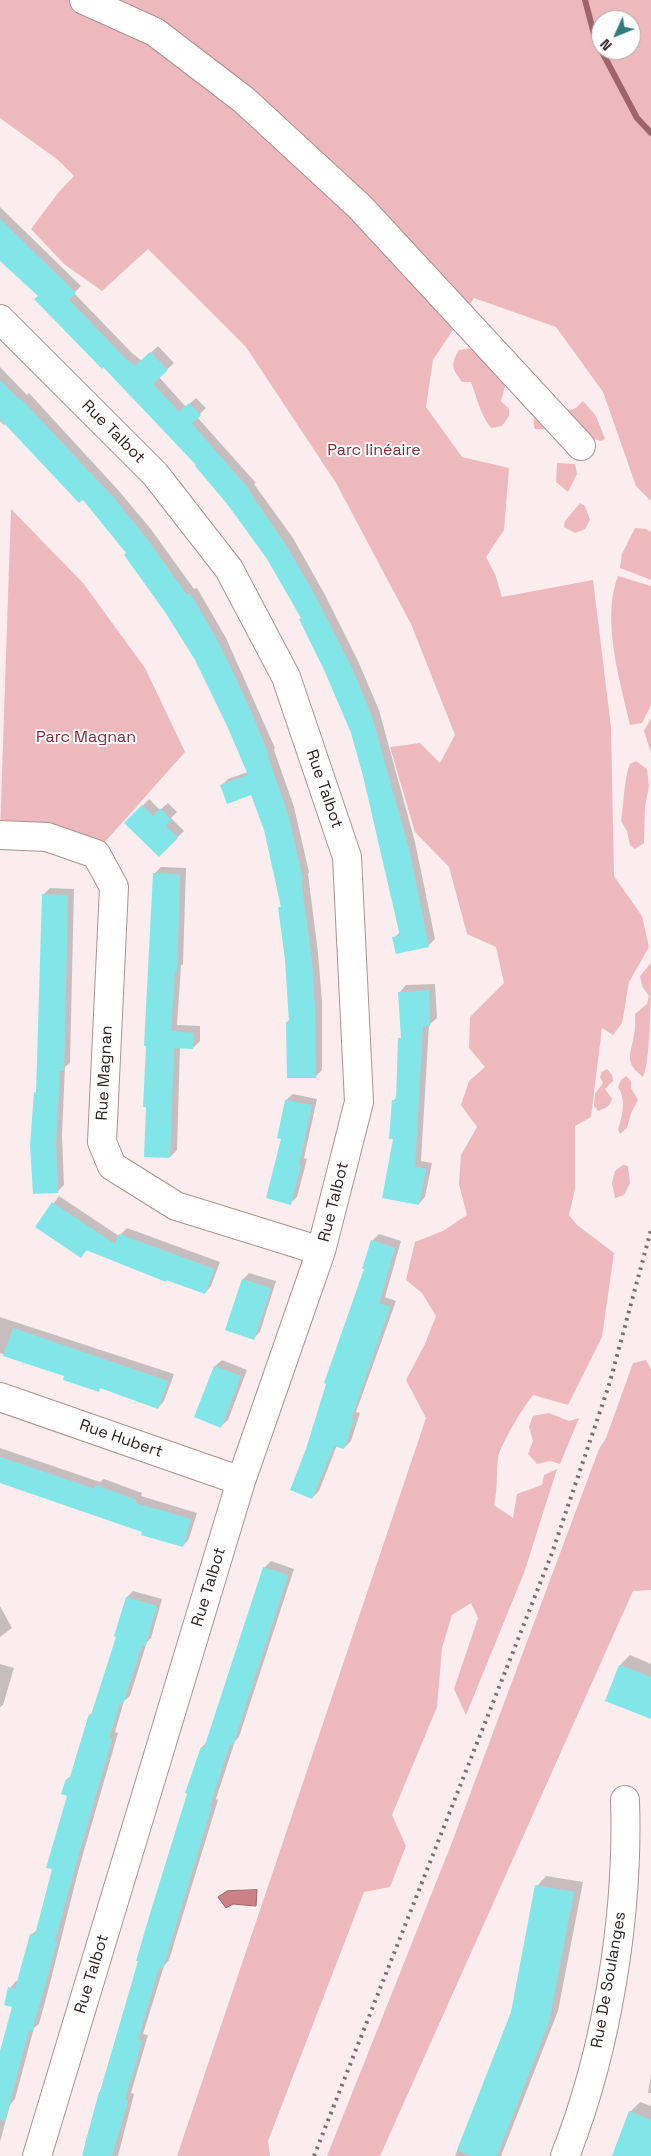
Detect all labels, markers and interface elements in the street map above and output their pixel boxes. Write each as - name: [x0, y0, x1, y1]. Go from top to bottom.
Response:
- north arrow: [591, 10, 641, 60]
- text: N: [596, 35, 616, 54]
- street label: Rue Talbot: [77, 396, 149, 468]
- park label: Parc linéaire: [327, 441, 421, 461]
- park label: Parc Magnan: [36, 728, 136, 748]
- street label: Rue Talbot: [302, 747, 346, 831]
- street label: Rue Magnan: [93, 1025, 117, 1121]
- street label: Rue Talbot: [315, 1160, 353, 1244]
- street label: Rue Hubert: [77, 1416, 165, 1462]
- street label: Rue Talbot: [188, 1545, 230, 1629]
- street label: Rue De Soulanges: [588, 1910, 630, 2050]
- street label: Rue Talbot: [71, 1932, 113, 2016]

